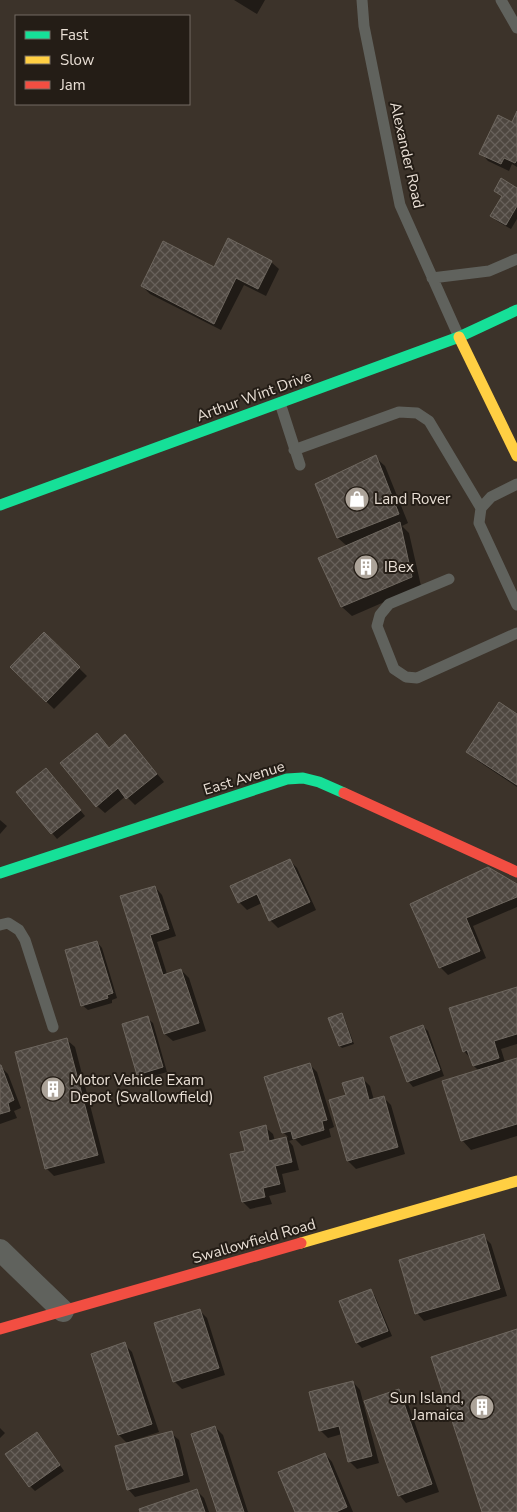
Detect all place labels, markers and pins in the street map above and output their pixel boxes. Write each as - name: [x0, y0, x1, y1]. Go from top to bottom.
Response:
- shop icon: Land Rover: [344, 486, 370, 512]
- place label: Land Rover: [374, 489, 451, 509]
- building icon: IBex: [353, 554, 379, 580]
- place label: IBex: [384, 557, 414, 577]
- place label: Motor Vehicle Exam Depot (Swallowfield): [70, 1070, 214, 1107]
- building icon: Motor Vehicle Exam Depot (Swallowfield): [40, 1076, 66, 1102]
- place label: Sun Island, Jamaica: [390, 1388, 464, 1425]
- building icon: Sun Island, Jamaica: [469, 1394, 495, 1420]

